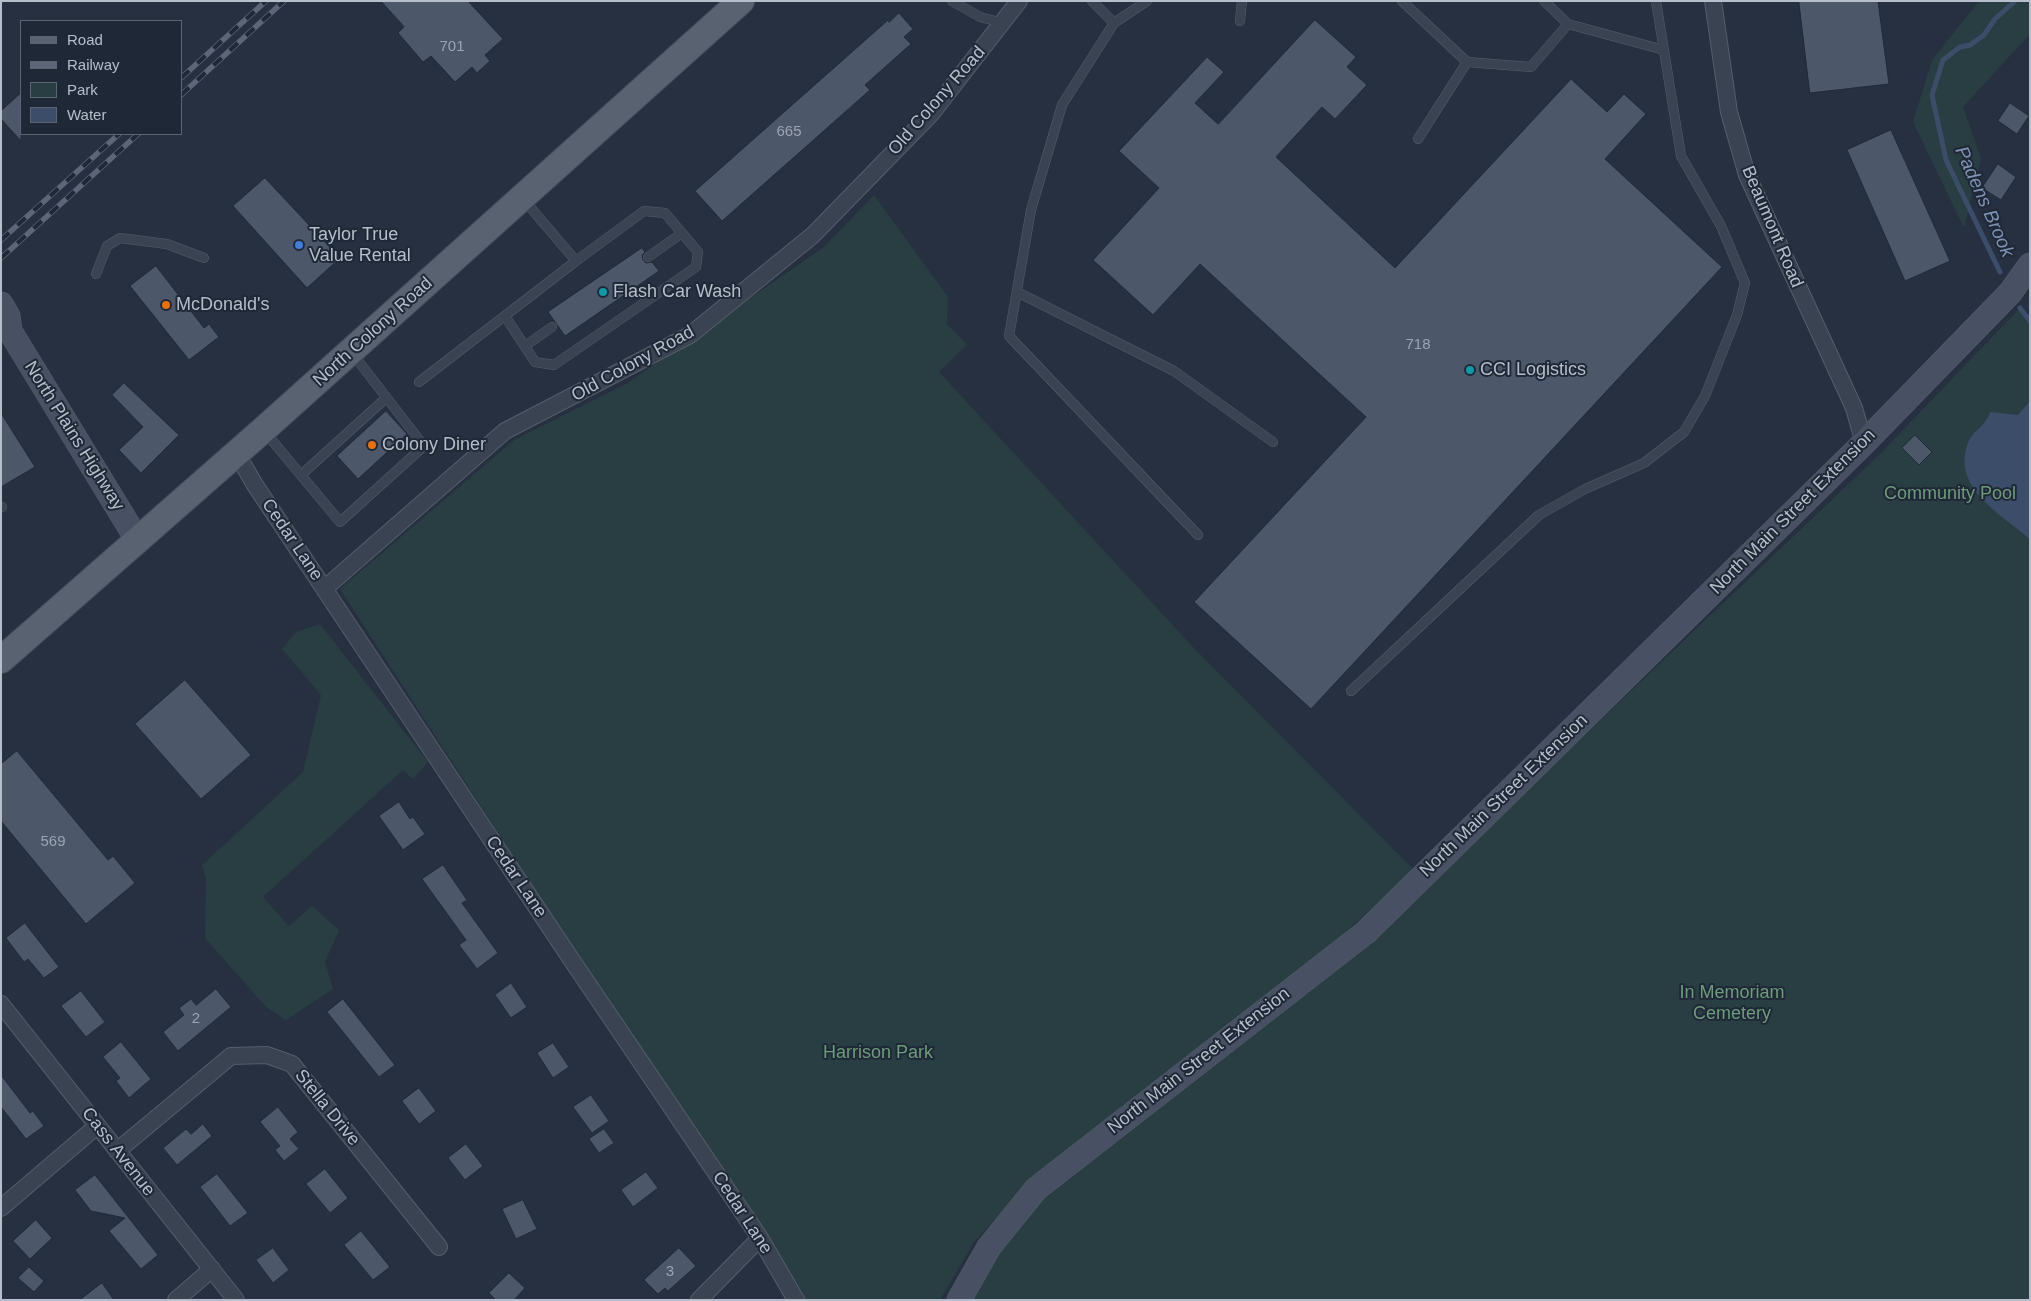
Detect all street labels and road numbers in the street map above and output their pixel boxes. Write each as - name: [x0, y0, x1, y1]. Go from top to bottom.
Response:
- street label: Old Colony Road: [884, 42, 990, 160]
- street label: Beaumont Road: [1737, 163, 1807, 291]
- street label: North Colony Road: [309, 273, 437, 391]
- street label: Old Colony Road: [568, 321, 698, 407]
- street label: North Plains Highway: [19, 357, 129, 515]
- street label: North Main Street Extension: [1706, 425, 1880, 599]
- street label: Cedar Lane: [257, 495, 327, 585]
- street label: North Main Street Extension: [1416, 710, 1592, 882]
- street label: Cedar Lane: [481, 832, 551, 922]
- street label: North Main Street Extension: [1104, 983, 1294, 1139]
- street label: Stella Drive: [290, 1065, 364, 1151]
- street label: Cass Avenue: [77, 1103, 159, 1201]
- street label: Cedar Lane: [707, 1168, 777, 1258]

